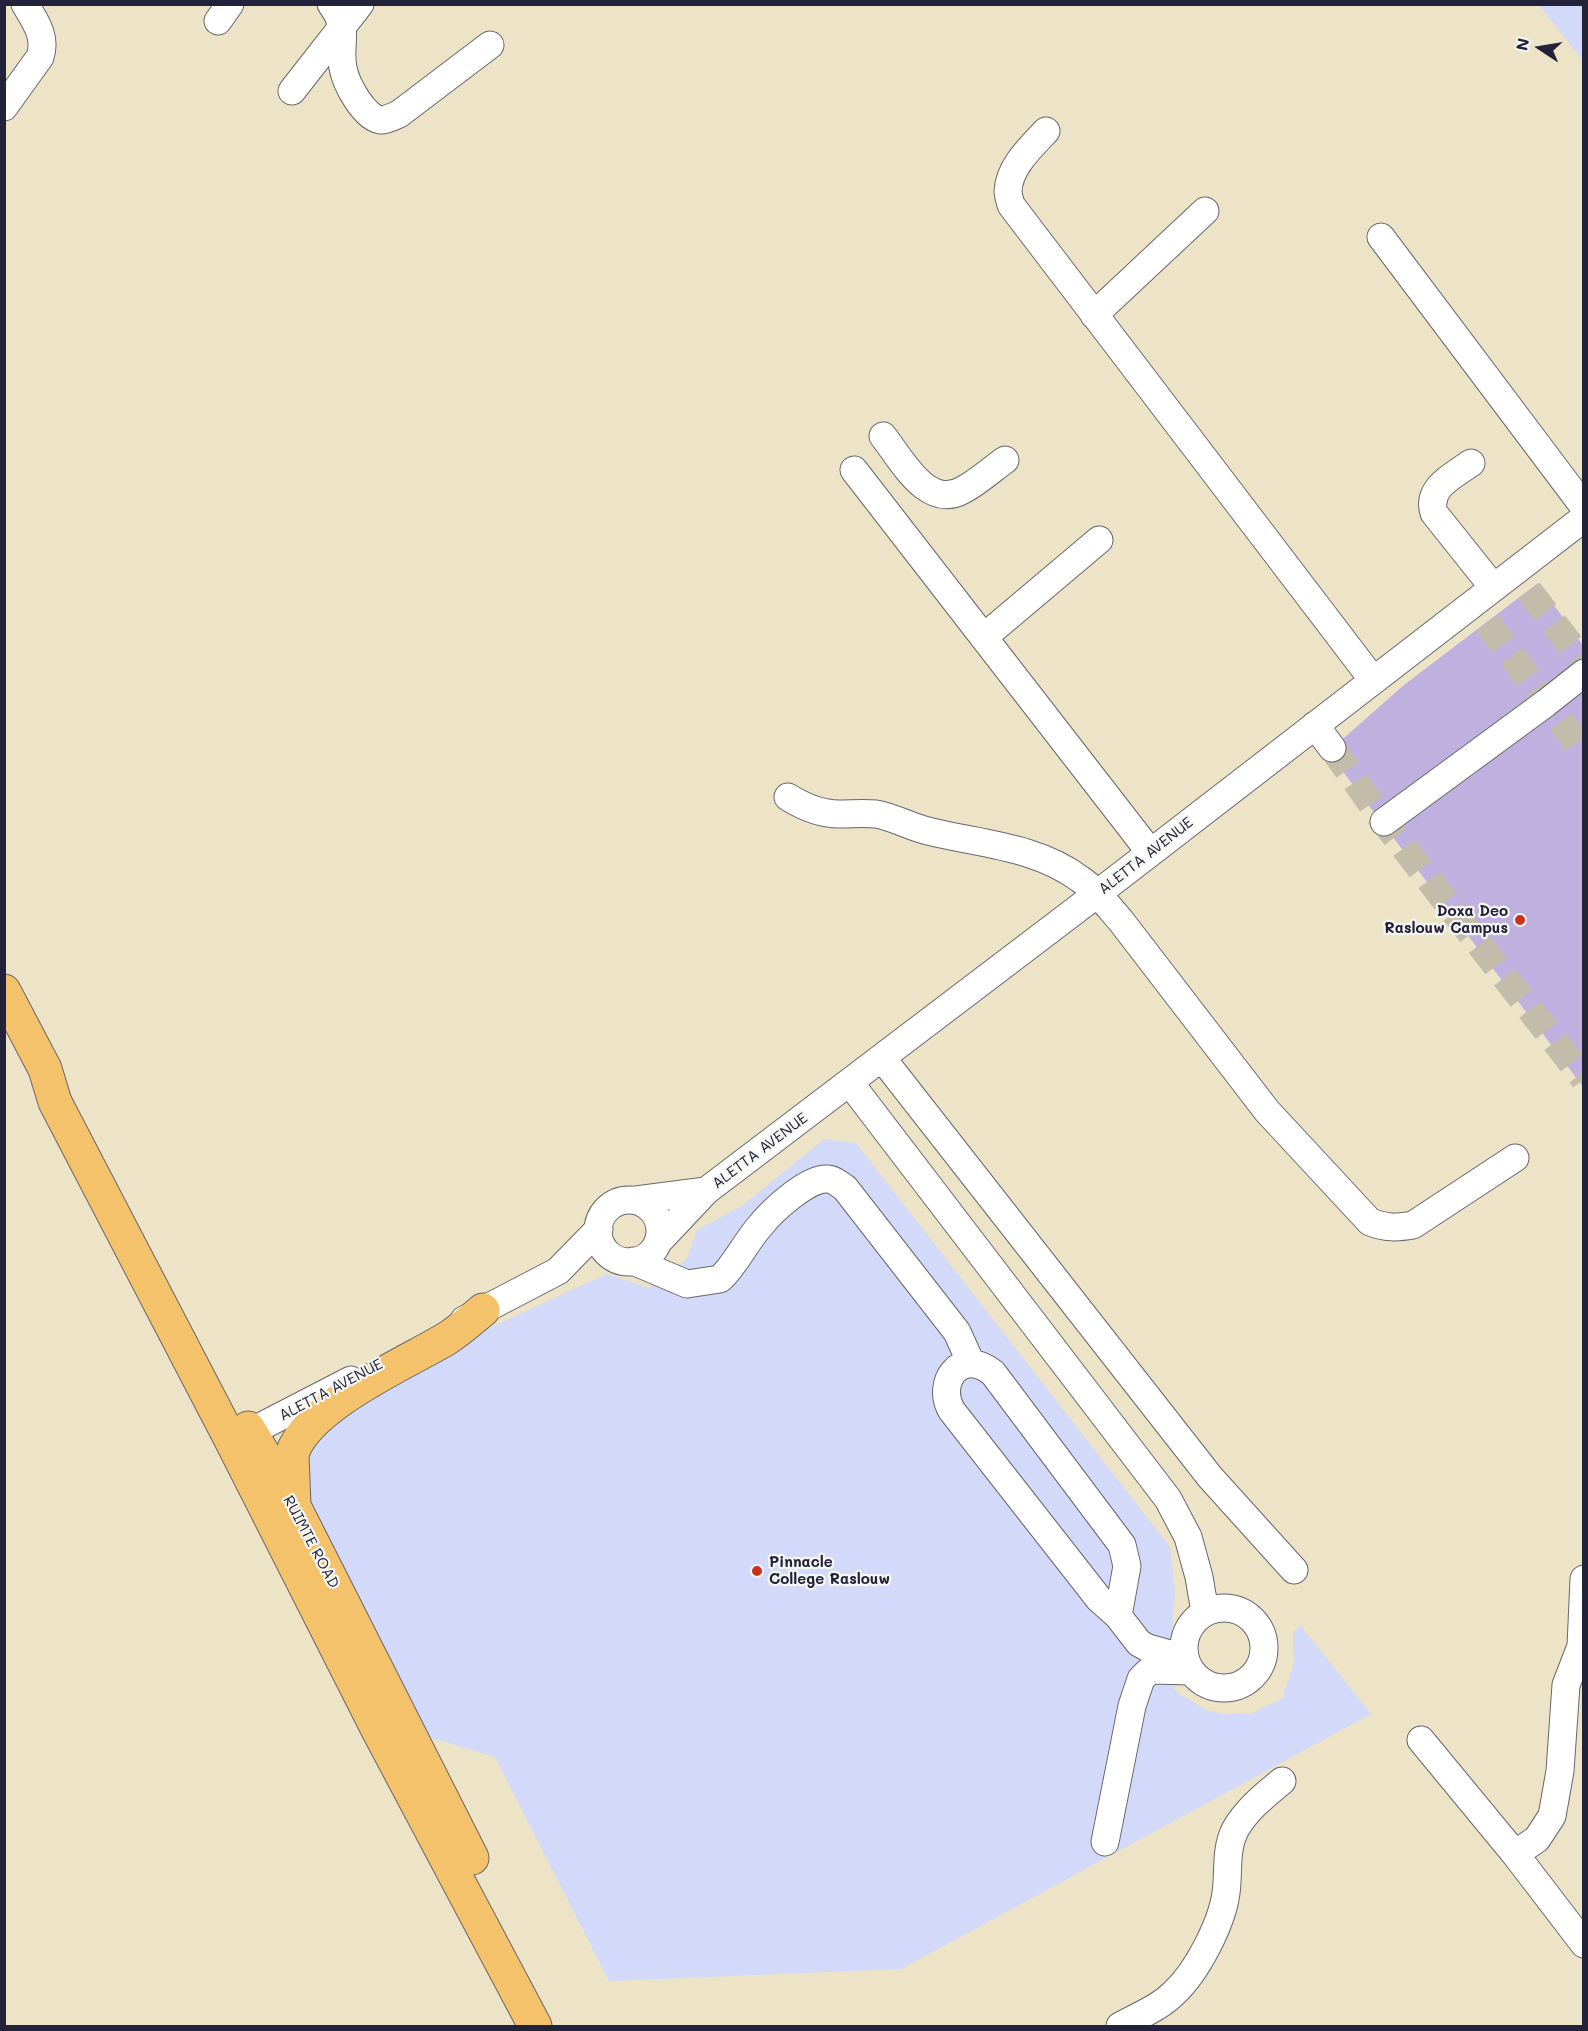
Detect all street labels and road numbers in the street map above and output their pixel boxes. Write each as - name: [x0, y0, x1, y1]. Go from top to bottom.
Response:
- street label: ALETTA AVENUE: [1095, 814, 1197, 898]
- street label: ALETTA AVENUE: [709, 1109, 811, 1193]
- street label: ALETTA AVENUE: [276, 1355, 386, 1425]
- street label: RUIMTE ROAD: [279, 1493, 343, 1591]

